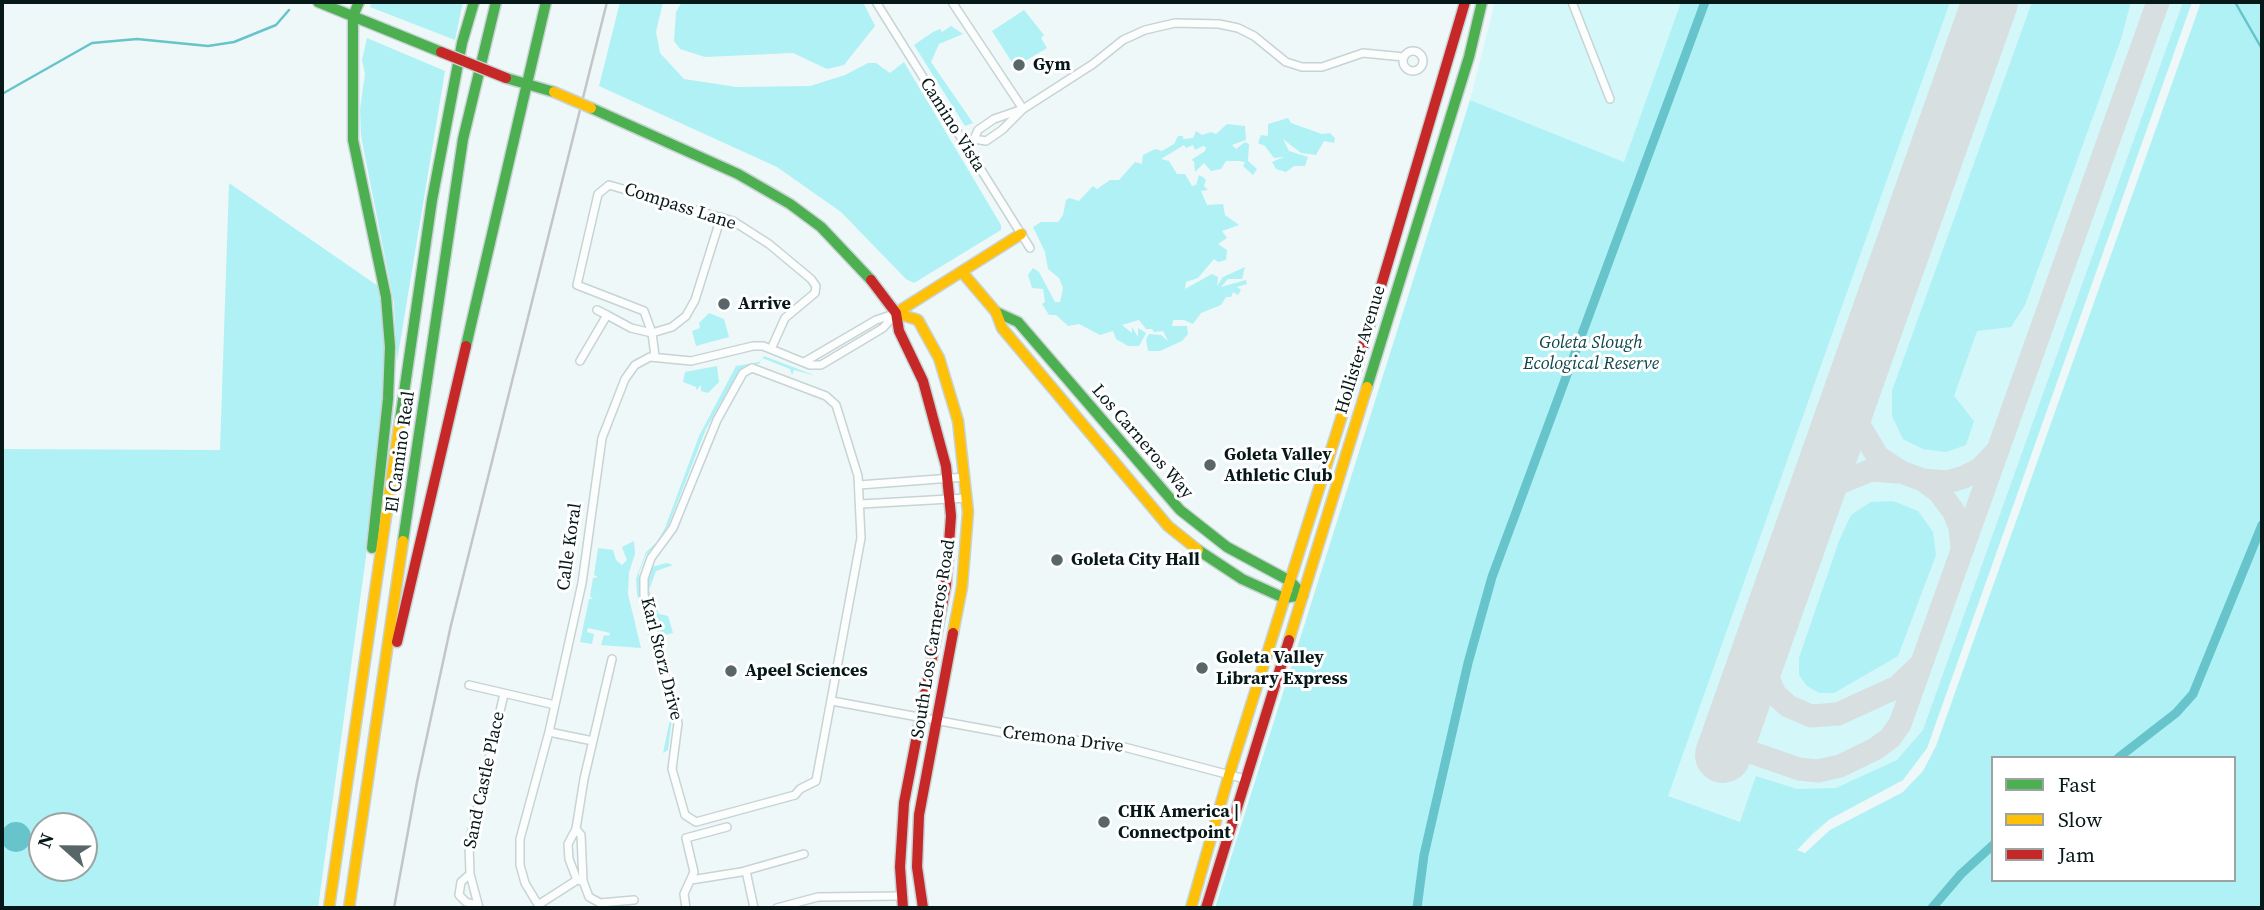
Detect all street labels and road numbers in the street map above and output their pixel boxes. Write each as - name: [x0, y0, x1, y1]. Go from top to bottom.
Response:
- street label: Camino Vista: [915, 74, 989, 176]
- street label: Compass Lane: [621, 179, 739, 235]
- street label: Hollister Avenue: [1331, 283, 1391, 417]
- street label: Los Carneros Way: [1087, 380, 1197, 504]
- street label: El Camino Real: [382, 390, 420, 514]
- street label: Calle Koral: [553, 502, 587, 592]
- street label: South Los Carneros Road: [908, 538, 960, 740]
- street label: Karl Storz Drive: [635, 595, 687, 723]
- street label: Sand Castle Place: [460, 710, 510, 850]
- street label: Cremona Drive: [1001, 722, 1125, 758]

